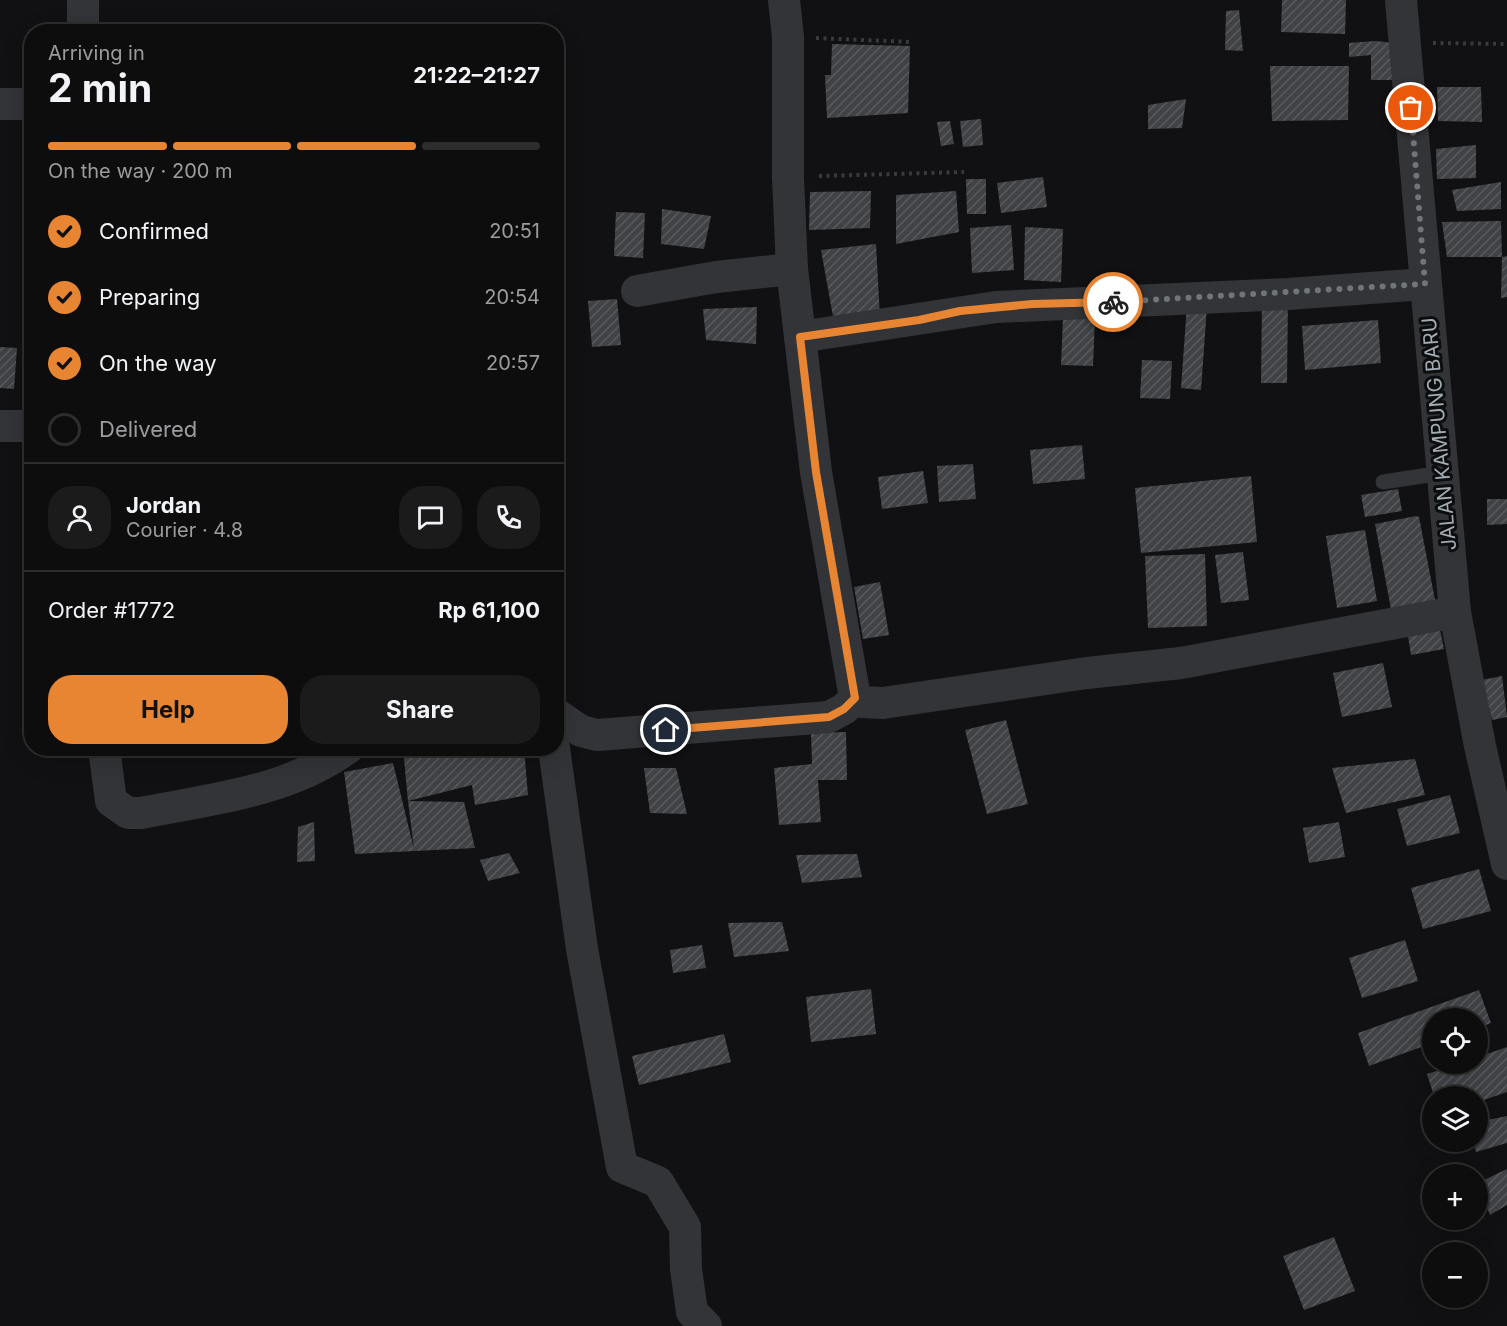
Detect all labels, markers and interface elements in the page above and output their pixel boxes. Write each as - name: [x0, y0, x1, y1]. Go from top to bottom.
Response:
- text: Arriving in: [48, 41, 145, 65]
- text: 21:22–21:27: [413, 62, 540, 88]
- text: 2 min: [48, 64, 152, 111]
- pin: [1385, 82, 1436, 133]
- icon: bag: [1394, 91, 1427, 124]
- text: On the way · 200 m: [48, 159, 233, 183]
- icon: check: [48, 215, 81, 248]
- text: Confirmed: [99, 218, 209, 244]
- text: 20:51: [489, 219, 540, 243]
- courier: [1083, 272, 1143, 332]
- icon: check: [48, 281, 81, 314]
- text: Preparing: [99, 284, 200, 310]
- text: 20:54: [484, 285, 540, 309]
- icon: bike: [1097, 286, 1130, 319]
- street label: JALAN KAMPUNG BARU: [1417, 316, 1461, 552]
- icon: check: [48, 347, 81, 380]
- text: On the way: [99, 350, 217, 376]
- text: 20:57: [486, 351, 540, 375]
- text: Delivered: [99, 416, 197, 442]
- button: person: [48, 486, 111, 549]
- button: chat: [399, 486, 462, 549]
- button: phone: [477, 486, 540, 549]
- text: Jordan: [126, 492, 201, 518]
- text: Courier · 4.8: [126, 518, 243, 542]
- text: Order #1772: [48, 597, 175, 623]
- text: Rp 61,100: [438, 597, 540, 623]
- button: Help: [48, 675, 288, 744]
- button: Share: [300, 675, 540, 744]
- pin: [640, 704, 691, 755]
- icon: home: [649, 713, 682, 746]
- map controls: [1422, 1008, 1488, 1308]
- button: locate: [1422, 1008, 1488, 1074]
- button: layers: [1422, 1086, 1488, 1152]
- button: +: [1422, 1164, 1488, 1230]
- button: −: [1422, 1242, 1488, 1308]

